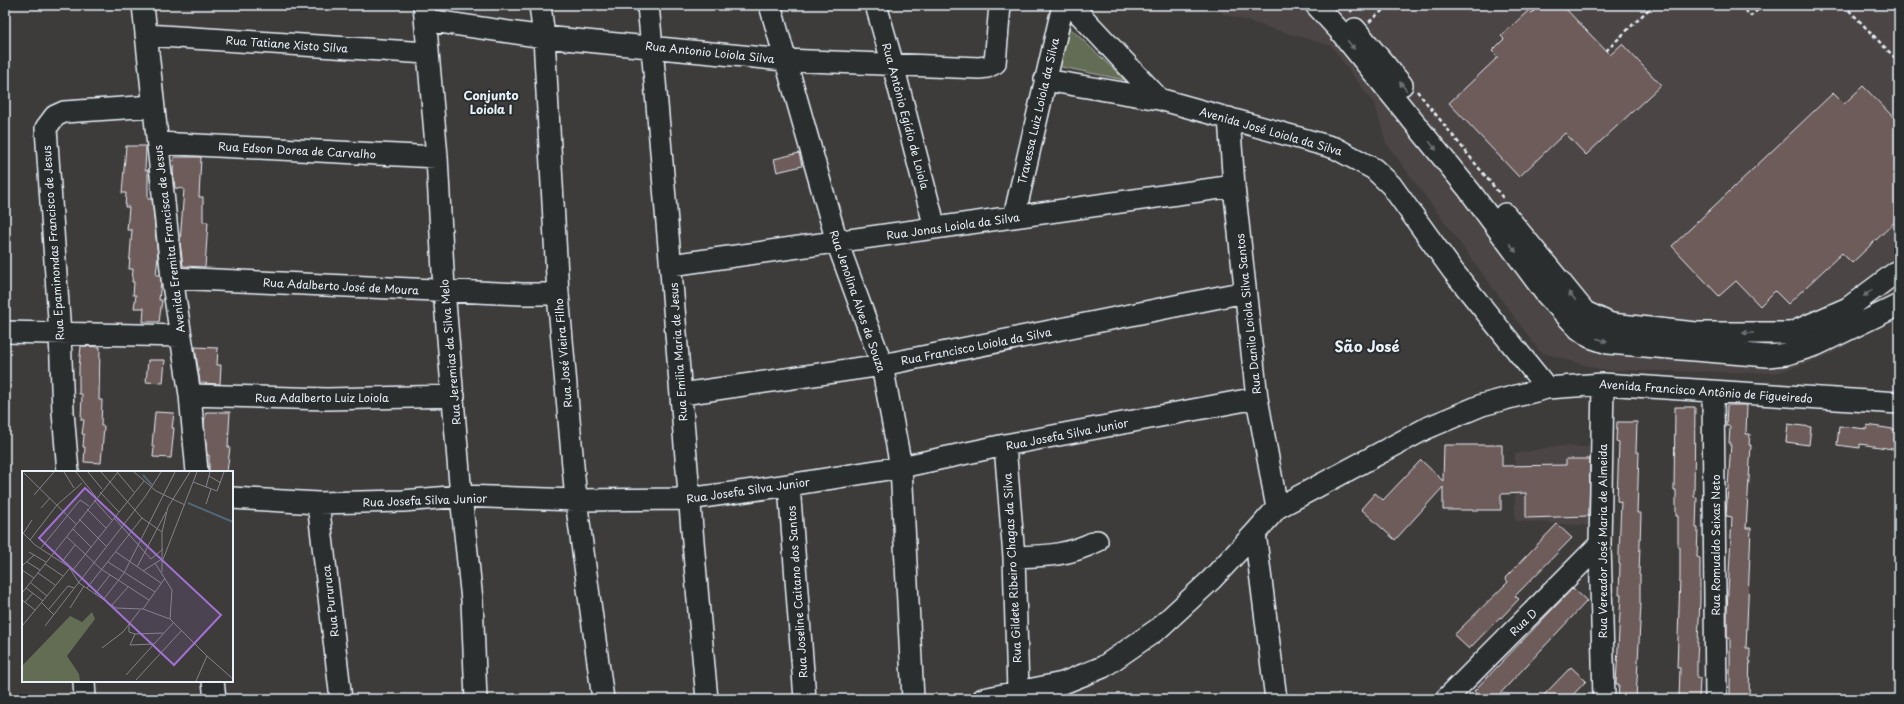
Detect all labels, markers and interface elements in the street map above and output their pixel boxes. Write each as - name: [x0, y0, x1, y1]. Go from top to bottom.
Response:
- street label: Rua Tatiane Xisto Silva: [225, 31, 349, 57]
- street label: Travessa Luiz Loiola da Silva: [1013, 36, 1063, 186]
- street label: Rua Antonio Loiola Silva: [644, 37, 776, 67]
- one-way arrow: [1346, 40, 1355, 50]
- street label: Rua Antônio Egídio de Loiola: [878, 41, 934, 191]
- one-way arrow: [1398, 81, 1407, 91]
- district label: Conjunto Loiola I: [463, 86, 519, 118]
- street label: Avenida José Loiola da Silva: [1198, 102, 1345, 160]
- street label: Rua Edson Dorea de Carvalho: [218, 137, 376, 163]
- one-way arrow: [1428, 141, 1437, 151]
- street label: Avenida Eremita Francisca de Jesus: [149, 144, 189, 334]
- street label: Rua Epaminondas Francisco de Jesus: [38, 145, 68, 341]
- street label: Rua Jonas Loiola da Silva: [885, 208, 1021, 244]
- street label: Rua Jenolina Alves de Souza: [826, 228, 890, 374]
- street label: Rua Danilo Loiola Silva Santos: [1231, 233, 1265, 395]
- one-way arrow: [1509, 243, 1517, 254]
- street label: Rua Adalberto José de Moura: [262, 273, 420, 299]
- street label: Rua Jeremias da Silva Melo: [435, 278, 465, 426]
- street label: Rua Emilia Maria de Jesus: [665, 282, 691, 422]
- one-way arrow: [1862, 289, 1873, 297]
- one-way arrow: [1568, 291, 1577, 301]
- street label: Rua José Vieira Filho: [550, 298, 576, 408]
- street label: Rua Francisco Loiola da Silva: [899, 323, 1053, 369]
- one-way arrow: [1741, 330, 1754, 336]
- district label: São José: [1334, 334, 1400, 357]
- one-way arrow: [1596, 338, 1608, 344]
- street label: Avenida Francisco Antônio de Figueiredo: [1599, 375, 1813, 407]
- street label: Rua Adalberto Luiz Loiola: [255, 389, 389, 406]
- street label: Rua Josefa Silva Junior: [1004, 414, 1131, 454]
- street label: Rua Vereador José Maria de Almeida: [1594, 444, 1611, 638]
- inset map: [22, 471, 233, 682]
- street label: Rua Gildete Ribeiro Chagas da Silva: [999, 472, 1025, 663]
- street label: Rua Josefa Silva Junior: [685, 473, 812, 507]
- street label: Rua Romualdo Seixas Neto: [1707, 474, 1724, 616]
- street label: Rua Josefa Silva Junior: [362, 489, 488, 511]
- street label: Rua Joseline Caitano dos Santos: [782, 505, 812, 679]
- street label: Rua Pururuca: [317, 564, 343, 638]
- street label: Rua D: [1505, 604, 1541, 640]

